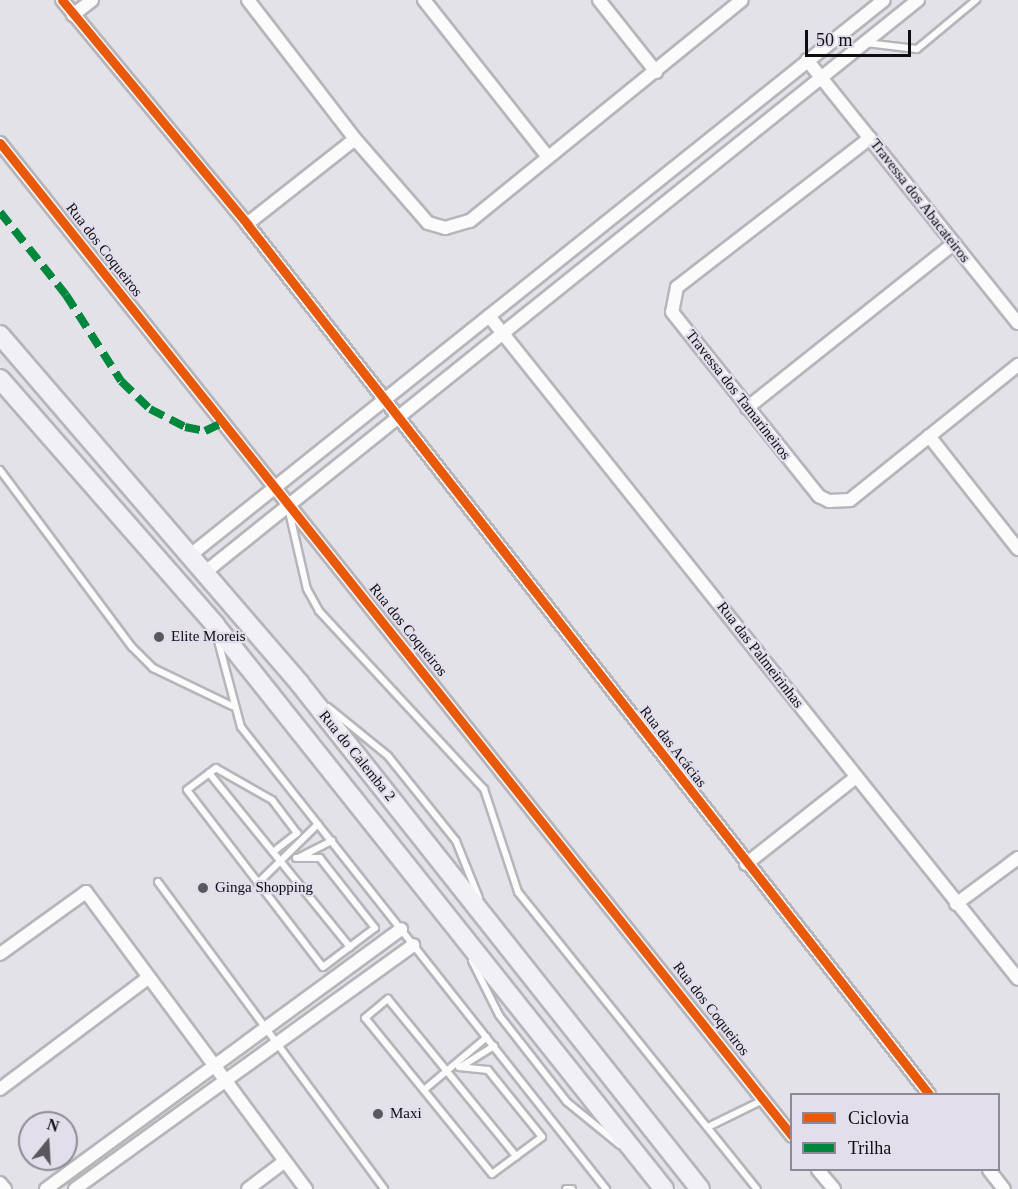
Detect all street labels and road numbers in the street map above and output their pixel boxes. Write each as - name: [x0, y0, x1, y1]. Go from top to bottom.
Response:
- street label: Travessa dos Abacateiros: [866, 135, 974, 267]
- street label: Rua dos Coqueiros: [62, 199, 146, 301]
- street label: Travessa dos Tamarineiros: [682, 326, 794, 464]
- street label: Rua dos Coqueiros: [365, 580, 451, 680]
- street label: Rua das Palmeirinhas: [713, 598, 807, 712]
- street label: Rua das Acácias: [635, 702, 711, 792]
- street label: Rua do Calemba 2: [315, 707, 399, 805]
- street label: Rua dos Coqueiros: [669, 958, 753, 1060]

